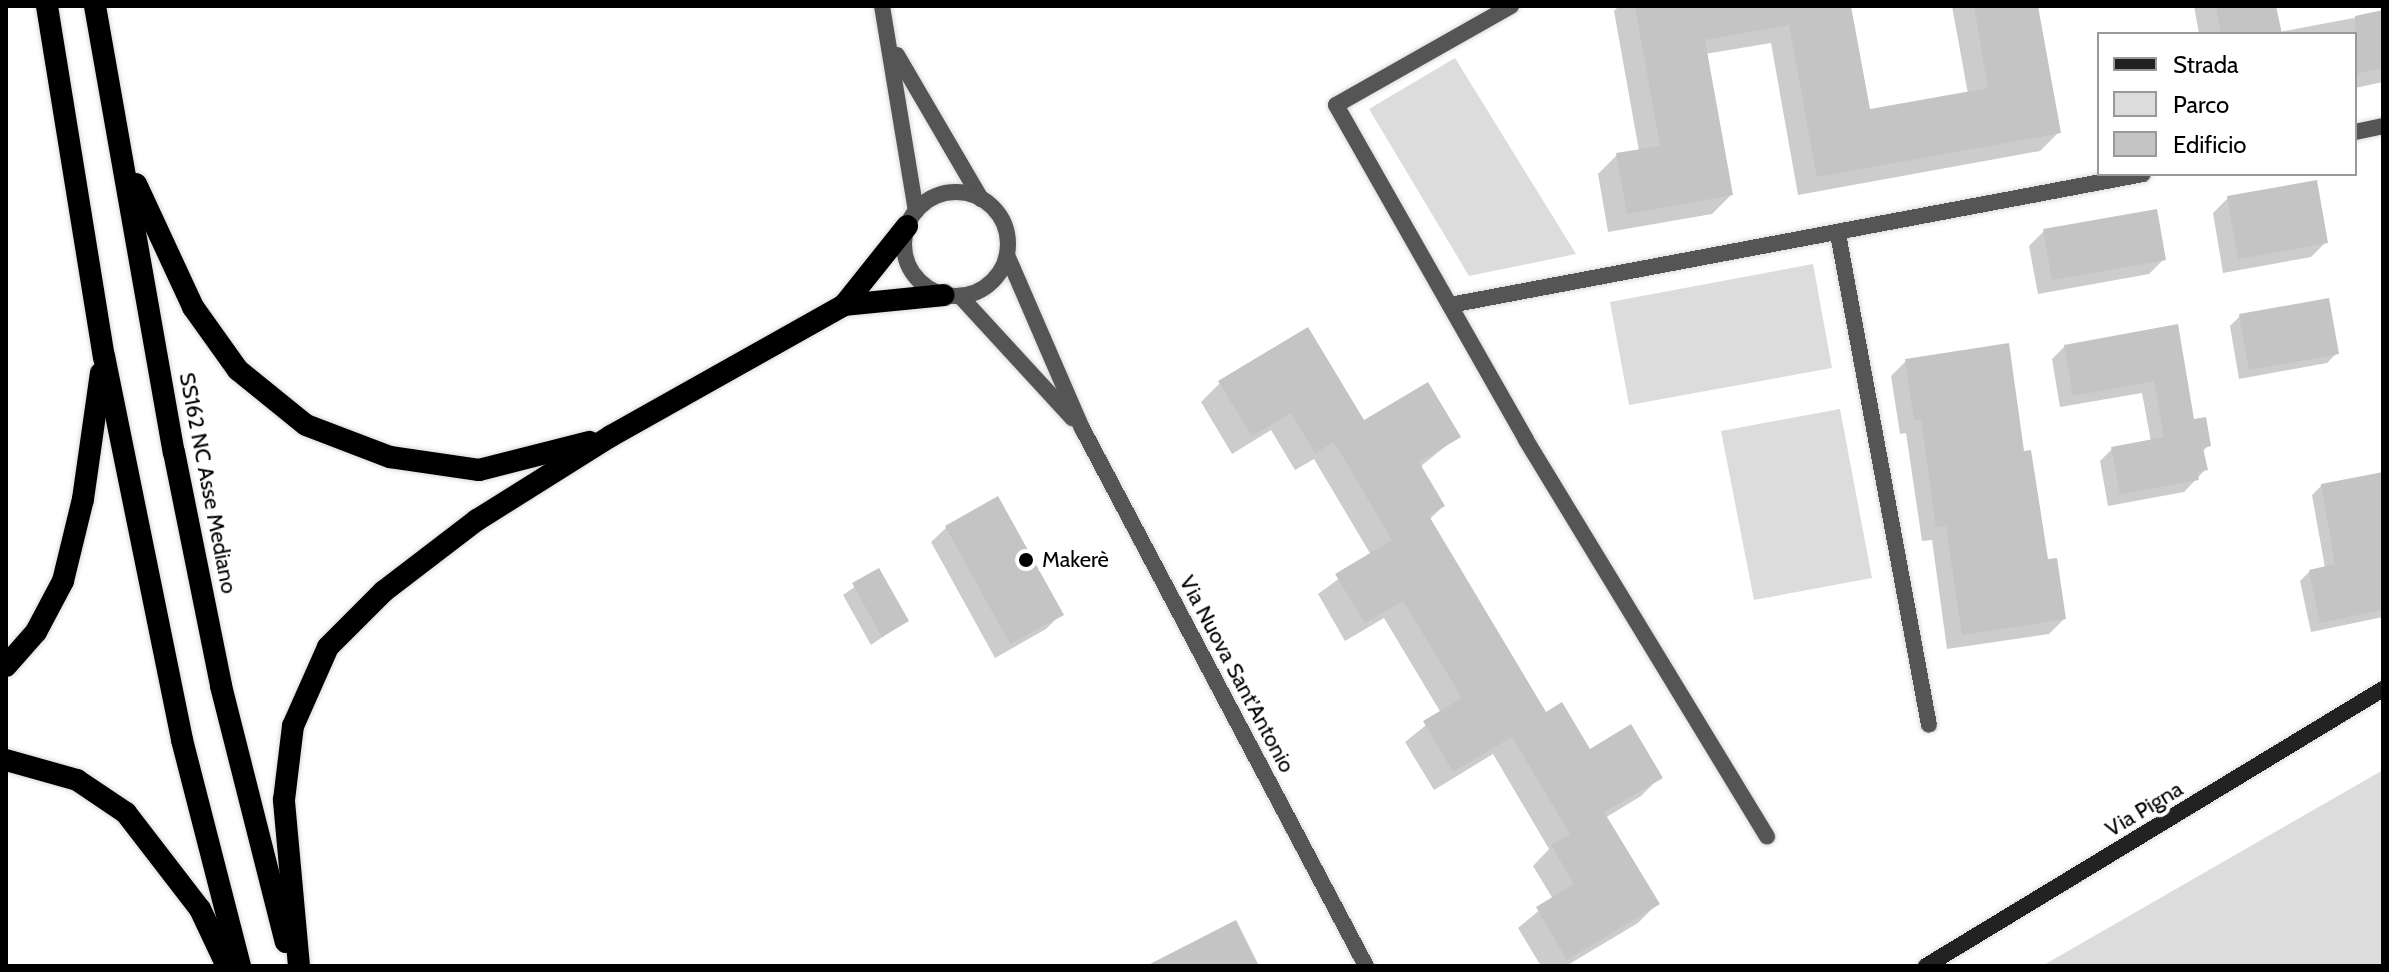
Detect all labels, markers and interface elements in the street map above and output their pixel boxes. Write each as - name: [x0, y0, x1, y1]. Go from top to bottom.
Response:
- legend: [2097, 32, 2357, 176]
- text: Strada: [2173, 50, 2239, 79]
- text: Parco: [2173, 90, 2229, 119]
- text: Edificio: [2173, 130, 2247, 159]
- street label: SS162 NC Asse Mediano: [174, 370, 242, 596]
- place label: Makerè: [1042, 547, 1109, 573]
- marker: Makerè: [1017, 551, 1035, 569]
- street label: Via Nuova Sant'Antonio: [1174, 571, 1300, 777]
- street label: Via Pigna: [2101, 776, 2187, 842]

